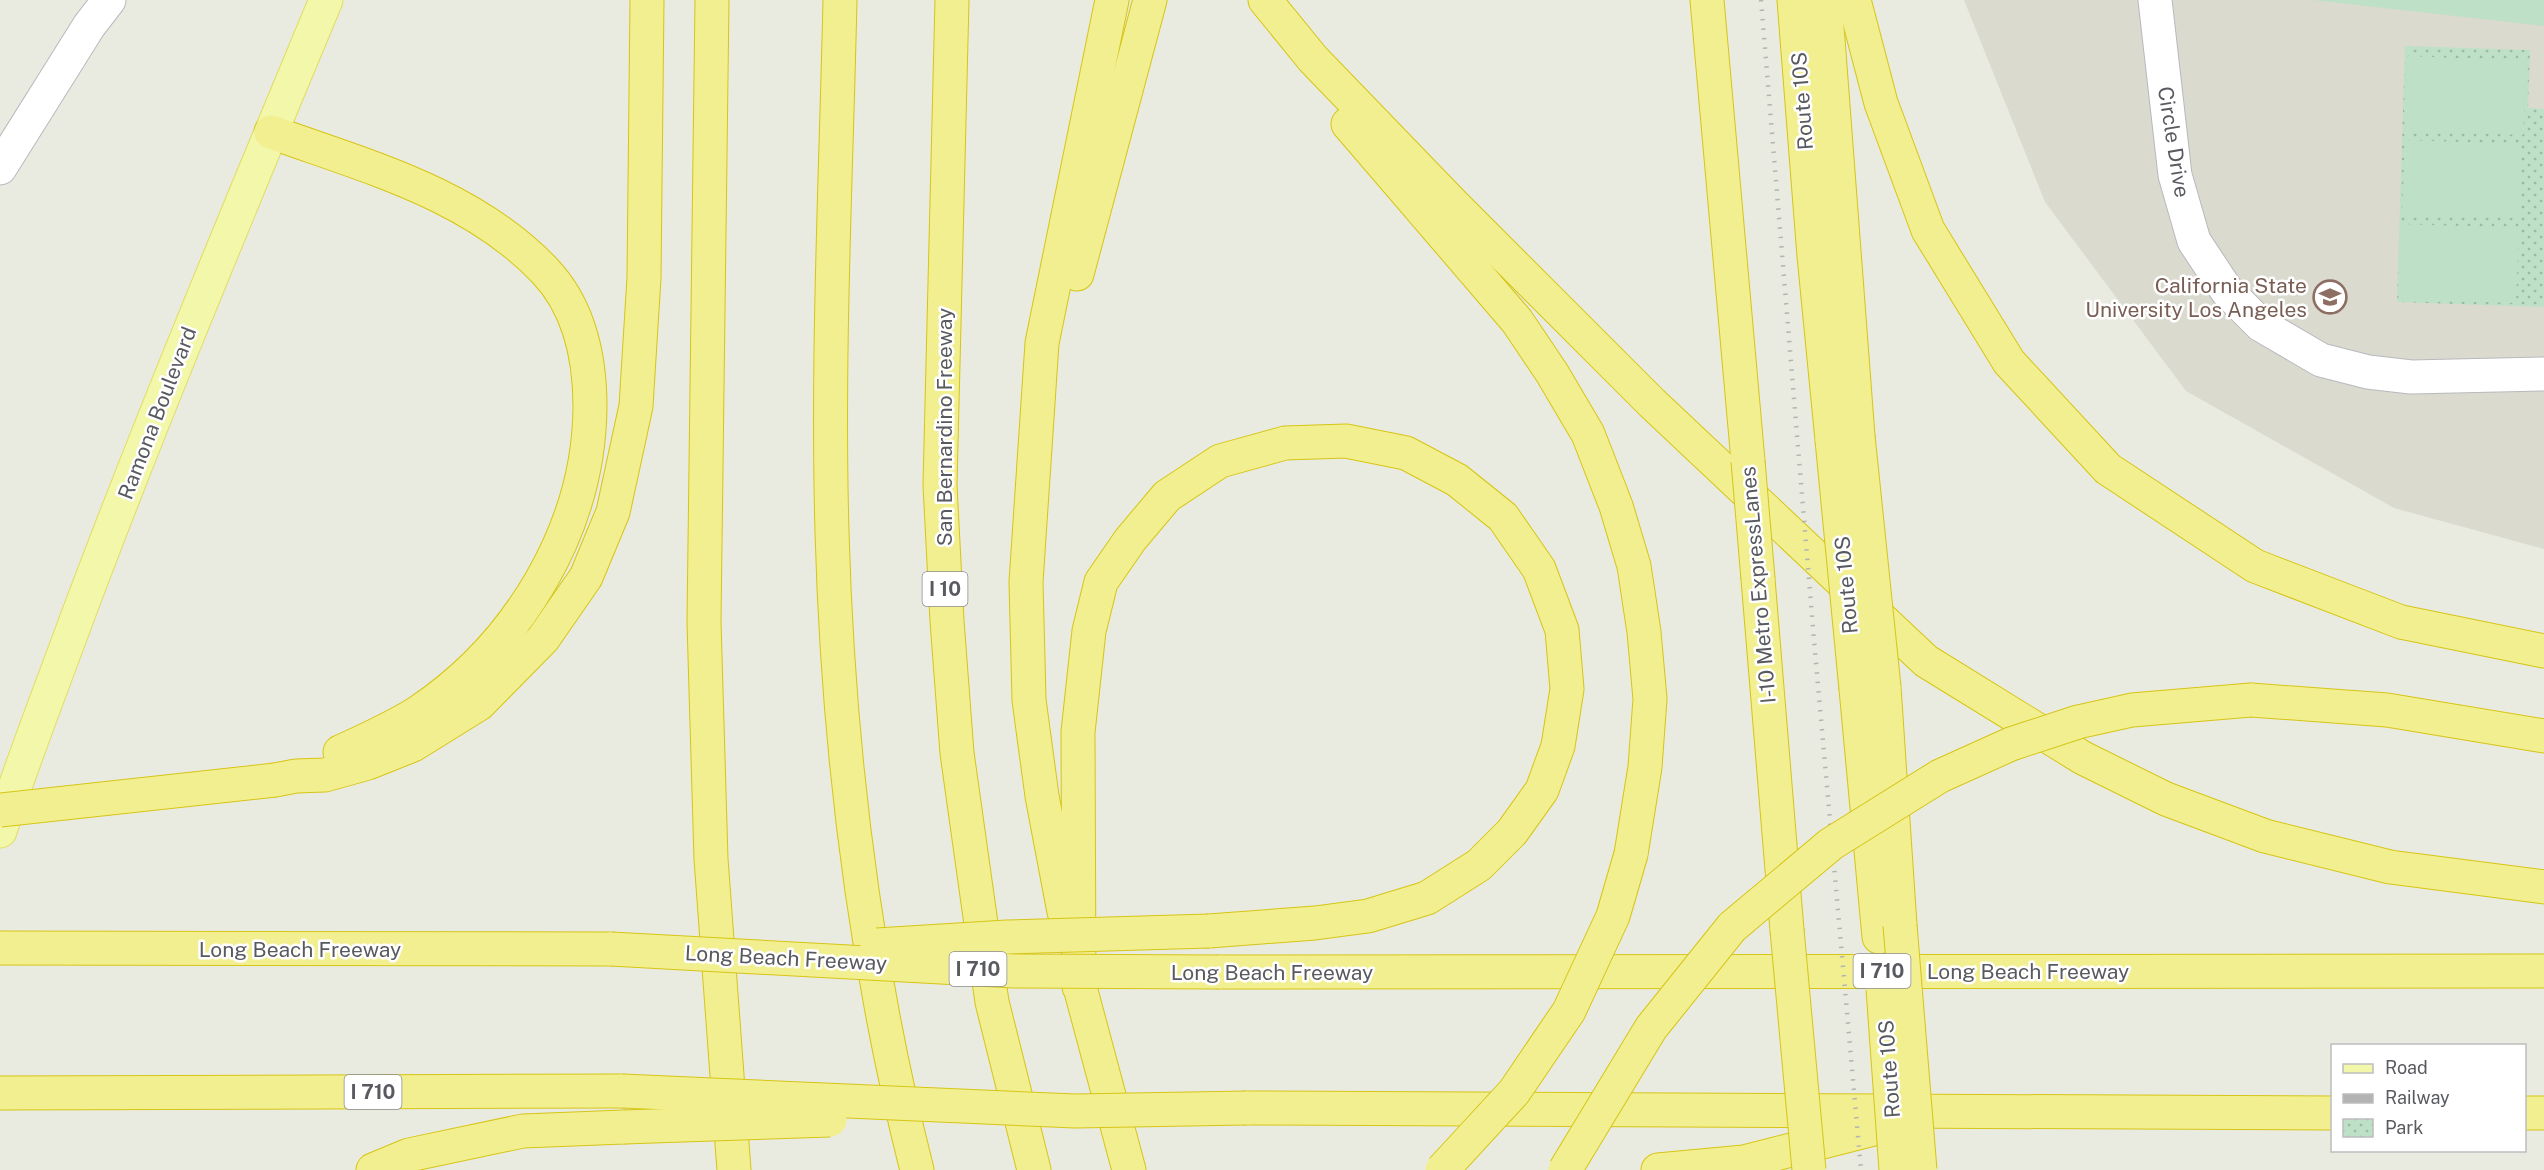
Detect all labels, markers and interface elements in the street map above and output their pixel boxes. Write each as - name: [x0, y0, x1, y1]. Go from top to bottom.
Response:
- street label: Route 10S: [1786, 51, 1818, 151]
- street label: Circle Drive: [2153, 85, 2195, 199]
- place label: California State University Los Angeles: [2085, 273, 2307, 322]
- school or university icon: California State University Los Angeles: [2312, 279, 2348, 315]
- street label: San Bernardino Freeway: [932, 308, 957, 546]
- street label: Ramona Boulevard: [113, 323, 201, 503]
- street label: I-10 Metro ExpressLanes: [1735, 465, 1781, 705]
- street label: Route 10S: [1829, 535, 1863, 635]
- road number: I 10: [922, 572, 968, 606]
- street label: Long Beach Freeway: [199, 937, 401, 962]
- street label: Long Beach Freeway: [684, 940, 888, 976]
- road number: I 710: [950, 952, 1006, 986]
- road number: I 710: [1854, 954, 1910, 988]
- street label: Long Beach Freeway: [1927, 959, 2129, 984]
- street label: Long Beach Freeway: [1171, 960, 1373, 985]
- street label: Route 10S: [1873, 1019, 1905, 1119]
- legend: [2331, 1044, 2526, 1152]
- text: Road: [2385, 1057, 2428, 1078]
- road number: I 710: [344, 1075, 401, 1109]
- text: Railway: [2385, 1087, 2450, 1108]
- text: Park: [2385, 1117, 2423, 1138]

